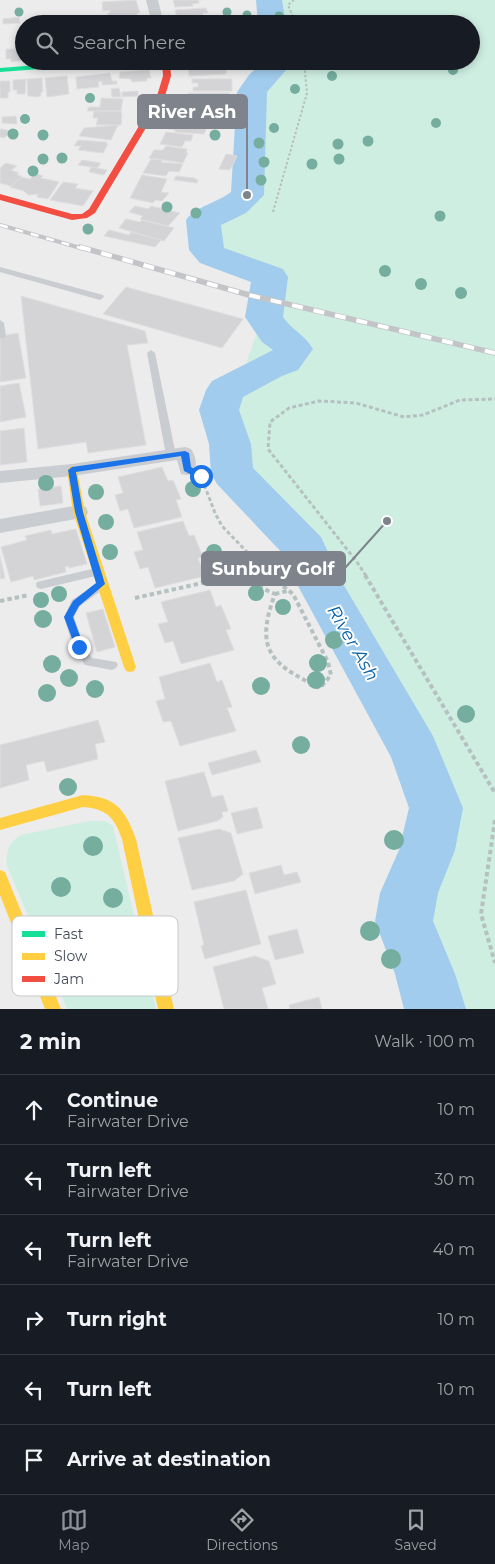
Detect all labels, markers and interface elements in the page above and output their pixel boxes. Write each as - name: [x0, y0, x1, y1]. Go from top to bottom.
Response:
- search box: [15, 15, 480, 70]
- icon: search: [33, 29, 61, 57]
- text: Search here: [73, 31, 186, 54]
- callout: River Ash: [138, 95, 247, 128]
- text: River Ash: [147, 101, 237, 123]
- route start: [190, 465, 213, 488]
- callout: Sunbury Golf: [202, 552, 345, 585]
- text: Sunbury Golf: [212, 558, 335, 580]
- water label: River Ash: [322, 601, 384, 685]
- route end: [68, 636, 91, 659]
- legend: [12, 916, 178, 996]
- text: Fast: [54, 925, 84, 943]
- text: Slow: [54, 947, 88, 965]
- text: Jam: [53, 970, 84, 988]
- text: 2 min: [20, 1029, 81, 1054]
- text: Walk · 100 m: [374, 1032, 475, 1051]
- text: Continue: [67, 1089, 158, 1112]
- icon: ahead: [20, 1096, 48, 1124]
- text: 10 m: [437, 1100, 475, 1119]
- text: Fairwater Drive: [67, 1112, 189, 1131]
- text: Turn left: [67, 1159, 152, 1182]
- icon: left: [20, 1166, 48, 1194]
- text: 30 m: [434, 1170, 475, 1189]
- text: Fairwater Drive: [67, 1182, 189, 1201]
- text: Turn left: [67, 1229, 152, 1252]
- icon: left: [20, 1236, 48, 1264]
- text: 40 m: [433, 1240, 475, 1259]
- text: Fairwater Drive: [67, 1252, 189, 1271]
- icon: right: [20, 1306, 48, 1334]
- text: Turn right: [67, 1308, 167, 1331]
- text: 10 m: [437, 1310, 475, 1329]
- icon: left: [20, 1376, 48, 1404]
- text: Turn left: [67, 1378, 152, 1401]
- text: 10 m: [437, 1380, 475, 1399]
- icon: arrive: [20, 1446, 48, 1474]
- text: Arrive at destination: [67, 1448, 271, 1471]
- tab: Map: [58, 1506, 89, 1554]
- tab: Directions: [206, 1506, 278, 1554]
- tab: Saved: [395, 1506, 437, 1554]

